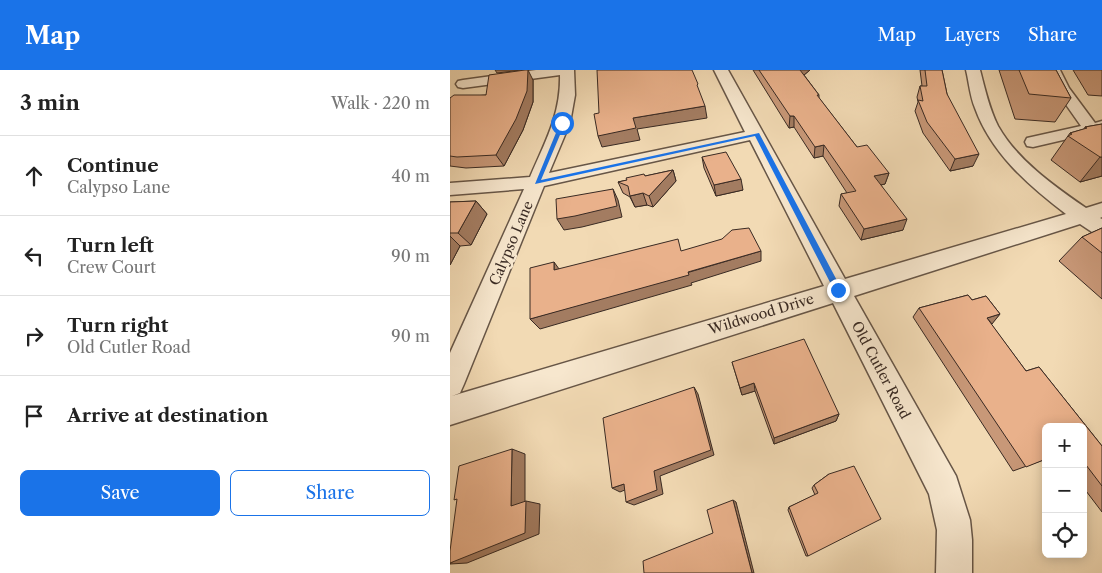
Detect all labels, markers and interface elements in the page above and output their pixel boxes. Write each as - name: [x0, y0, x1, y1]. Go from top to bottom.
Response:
- text: Map: [25, 21, 80, 50]
- text: Map: [878, 24, 916, 46]
- text: Layers: [944, 24, 1000, 46]
- text: Share: [1028, 24, 1077, 46]
- text: 3 min: [20, 90, 80, 115]
- text: Walk · 220 m: [331, 93, 430, 113]
- route start: [551, 112, 574, 135]
- text: Continue: [67, 154, 159, 177]
- icon: ahead: [20, 162, 48, 190]
- text: 40 m: [391, 166, 430, 186]
- text: Calypso Lane: [67, 177, 170, 197]
- street label: Calypso Lane: [485, 198, 537, 288]
- text: Turn left: [67, 234, 154, 257]
- icon: left: [20, 242, 48, 270]
- text: 90 m: [391, 246, 430, 266]
- text: Crew Court: [67, 257, 156, 277]
- route end: [827, 279, 850, 302]
- street label: Wildwood Drive: [705, 289, 816, 339]
- text: Turn right: [67, 314, 168, 337]
- street label: Old Cutler Road: [848, 318, 915, 422]
- icon: right: [20, 322, 48, 350]
- text: 90 m: [391, 326, 430, 346]
- text: Old Cutler Road: [67, 337, 191, 357]
- icon: arrive: [20, 402, 48, 430]
- text: Arrive at destination: [67, 404, 268, 427]
- map controls: [1042, 423, 1087, 558]
- button: +: [1042, 423, 1087, 468]
- button: −: [1042, 468, 1087, 513]
- button: Save: [20, 470, 220, 516]
- button: Share: [230, 470, 430, 516]
- button: locate: [1042, 513, 1087, 558]

